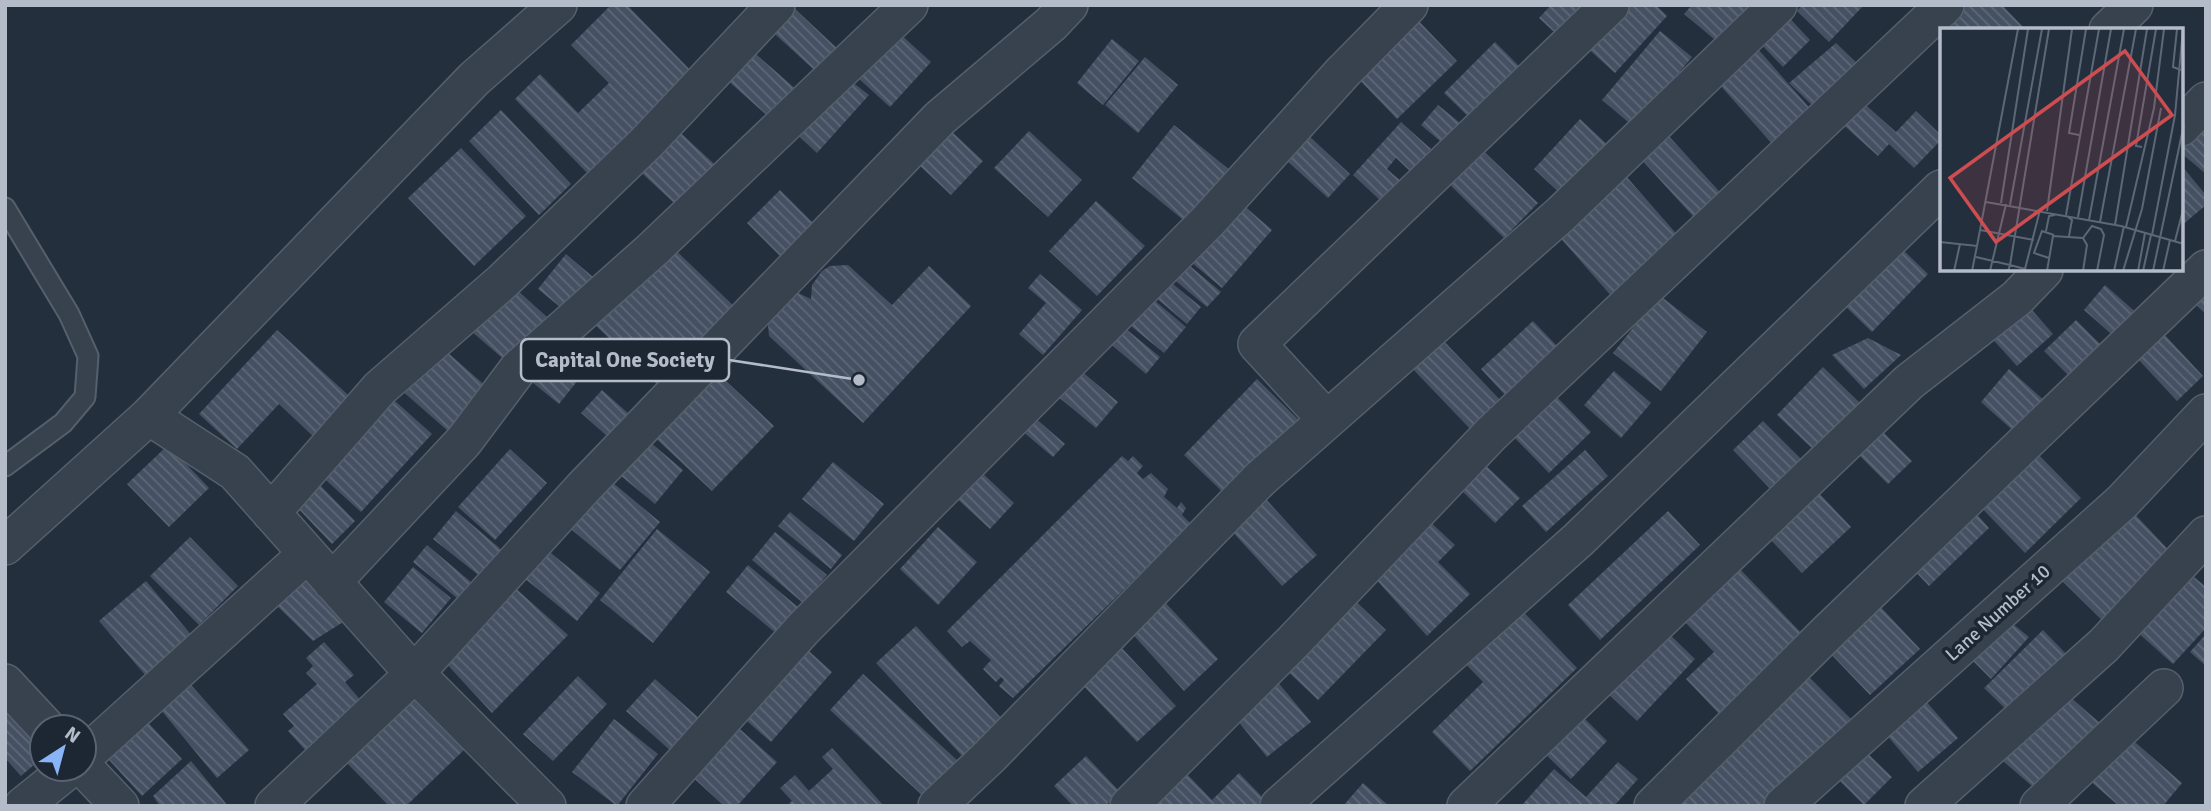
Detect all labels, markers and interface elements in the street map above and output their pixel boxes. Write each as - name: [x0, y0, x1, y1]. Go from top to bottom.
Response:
- inset map: [1940, 28, 2183, 271]
- callout: Capital One Society: [521, 339, 729, 381]
- text: Capital One Society: [535, 347, 715, 373]
- street label: Lane Number 10: [1941, 560, 2055, 666]
- north arrow: [28, 713, 98, 783]
- text: N: [60, 721, 85, 749]

